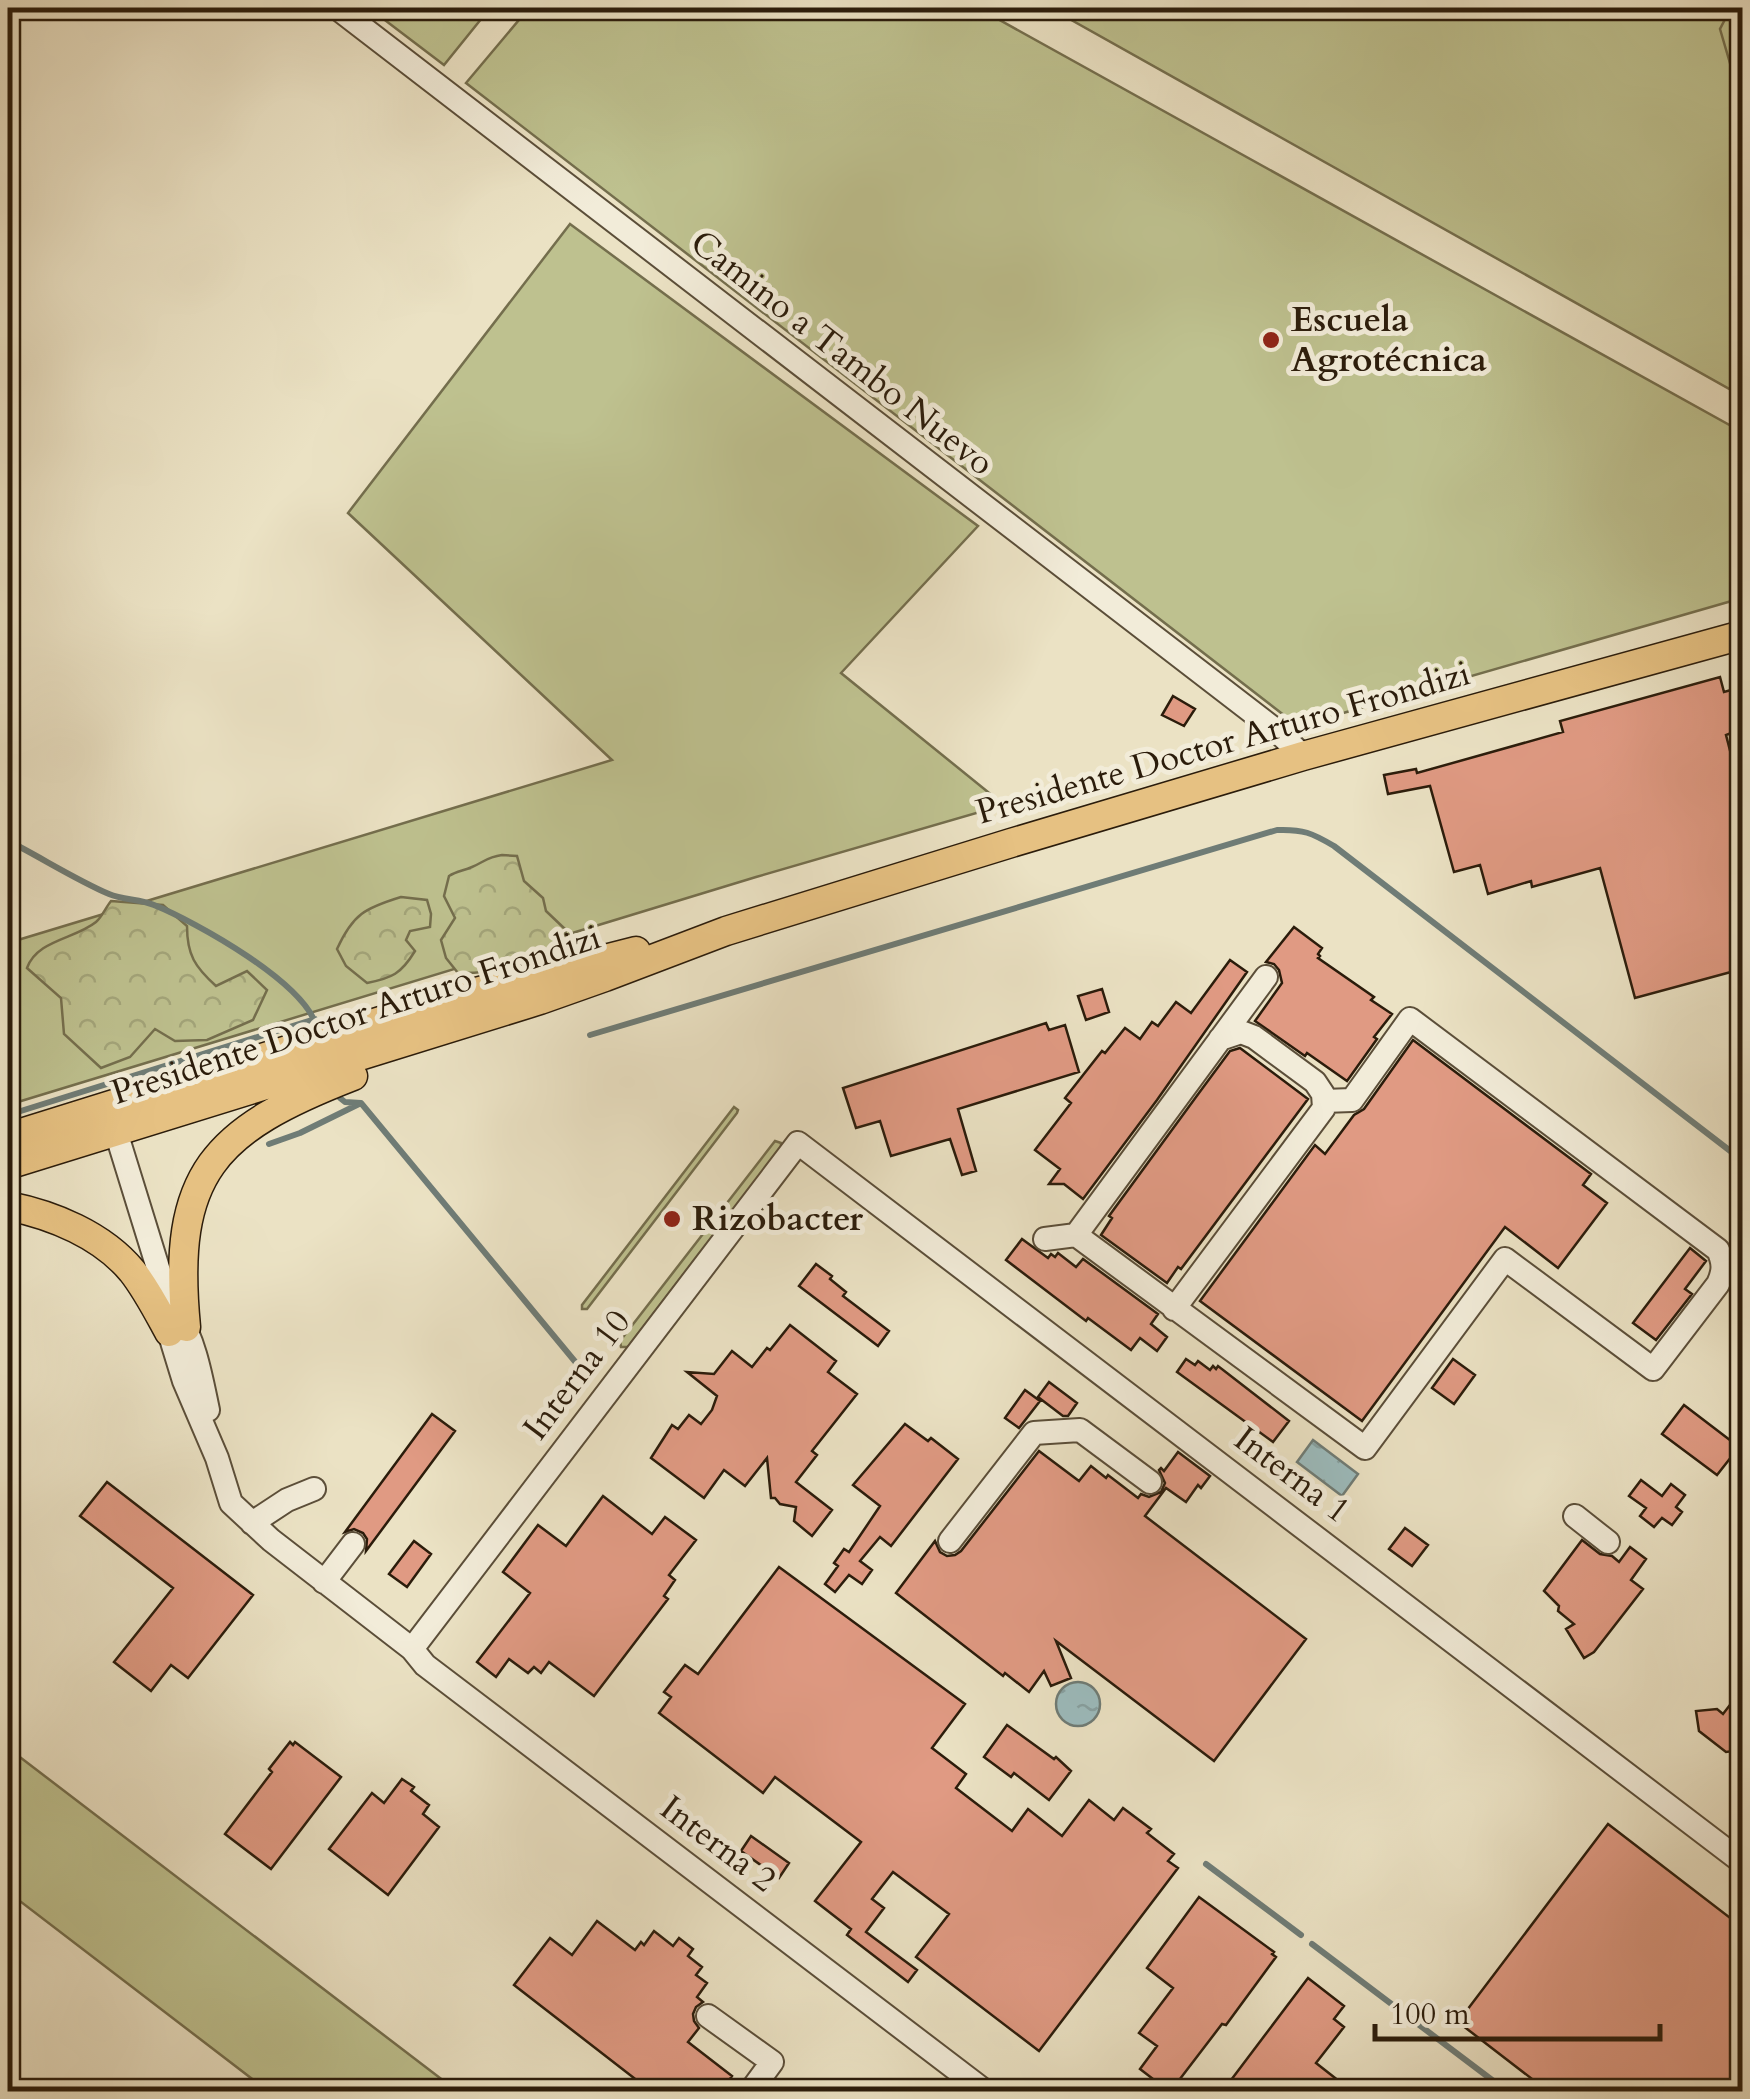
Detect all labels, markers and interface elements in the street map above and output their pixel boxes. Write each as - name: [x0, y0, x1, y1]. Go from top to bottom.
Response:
- street label: Camino a Tambo Nuevo: [680, 219, 1004, 487]
- place label: Escuela Agrotécnica: [1291, 296, 1487, 384]
- marker: Escuela Agrotécnica: [1260, 329, 1282, 351]
- street label: Presidente Doctor Arturo Frondizi: [970, 649, 1476, 837]
- street label: Presidente Doctor Arturo Frondizi: [105, 913, 607, 1117]
- place label: Rizobacter: [692, 1195, 864, 1243]
- marker: Rizobacter: [661, 1208, 683, 1230]
- street label: Interna 10: [512, 1300, 642, 1450]
- street label: Interna 1: [1224, 1416, 1360, 1534]
- street label: Interna 2: [650, 1785, 786, 1903]
- scale bar: [1375, 1979, 1660, 2041]
- text: 100 m: [1390, 1994, 1470, 2035]

